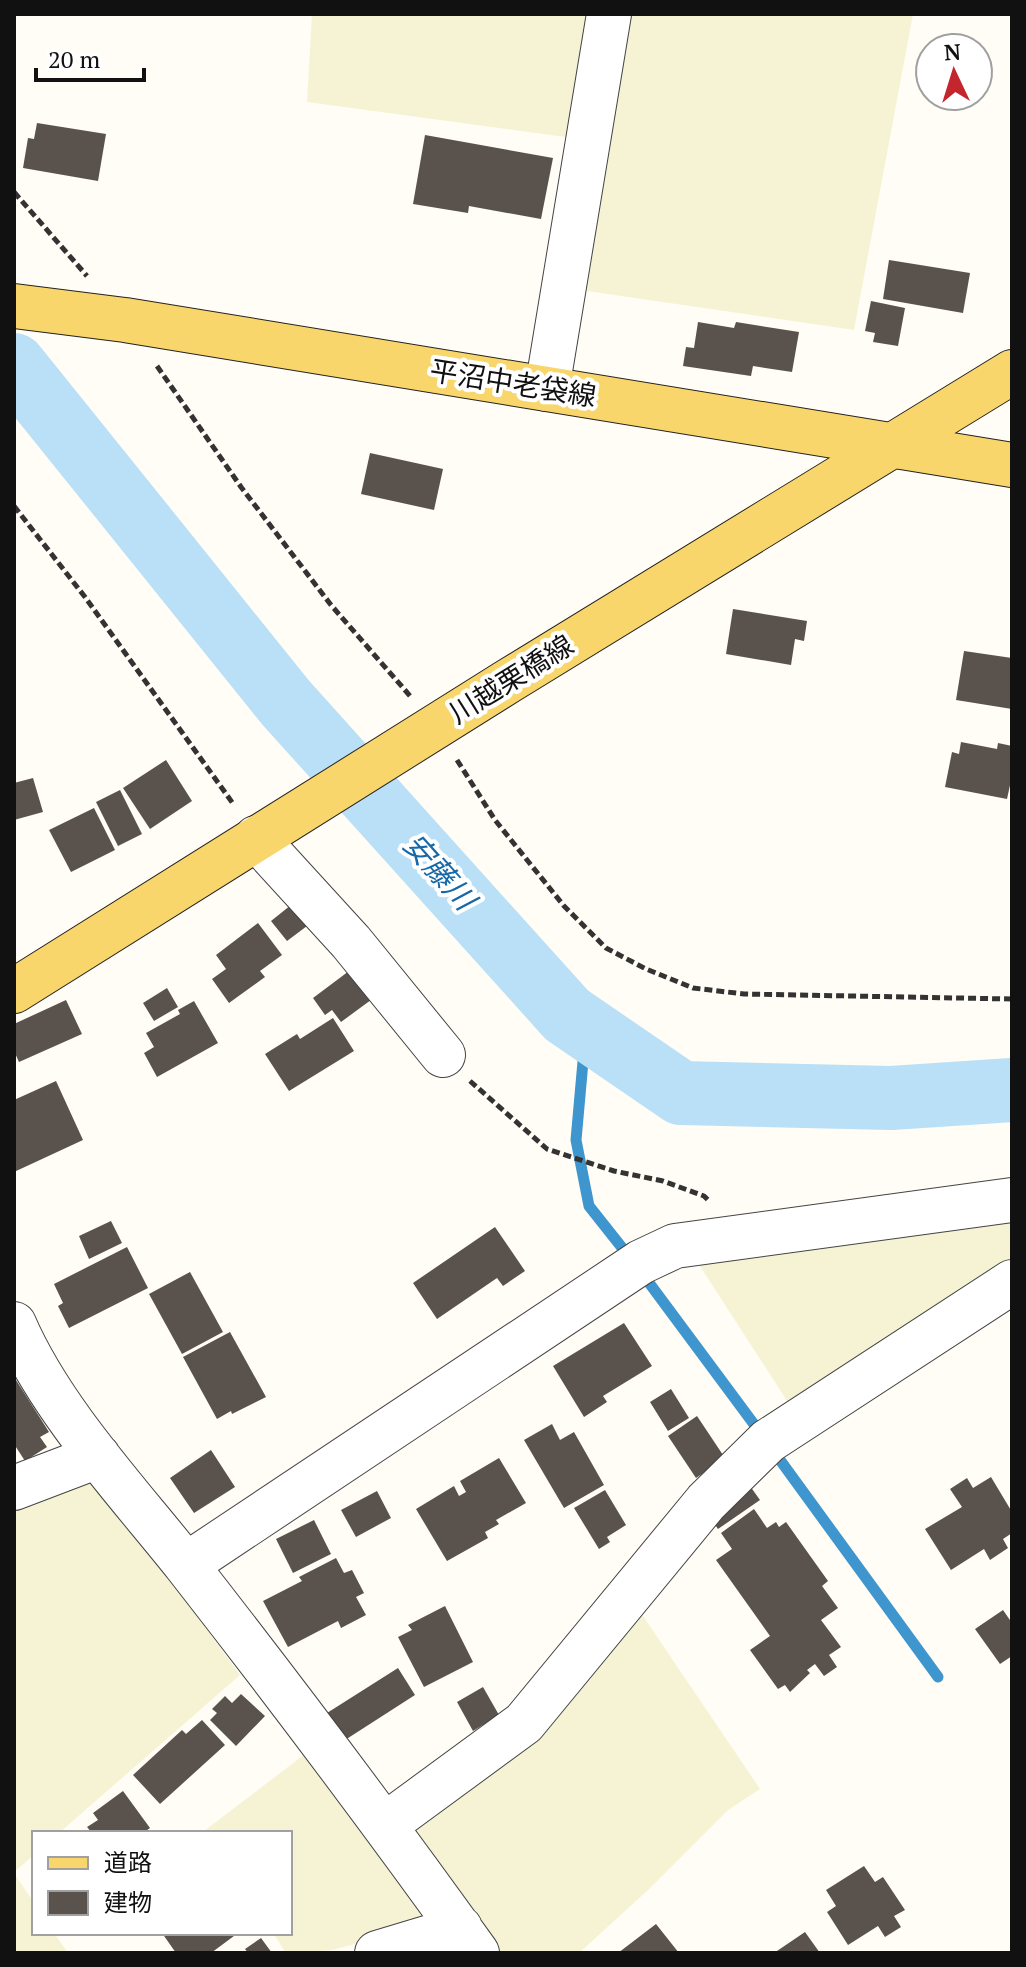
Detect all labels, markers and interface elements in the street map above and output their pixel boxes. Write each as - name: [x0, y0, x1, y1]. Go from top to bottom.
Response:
- scale bar: [36, 32, 144, 82]
- north arrow: [914, 32, 994, 112]
- text: N: [943, 36, 962, 67]
- text: 20 m: [48, 43, 100, 75]
- street label: 平沼中老袋線: [427, 351, 599, 414]
- street label: 川越栗橋線: [442, 626, 580, 731]
- water label: 安藤川: [395, 825, 487, 920]
- legend: [32, 1831, 292, 1935]
- text: 道路: [104, 1846, 152, 1878]
- text: 建物: [104, 1886, 152, 1918]

